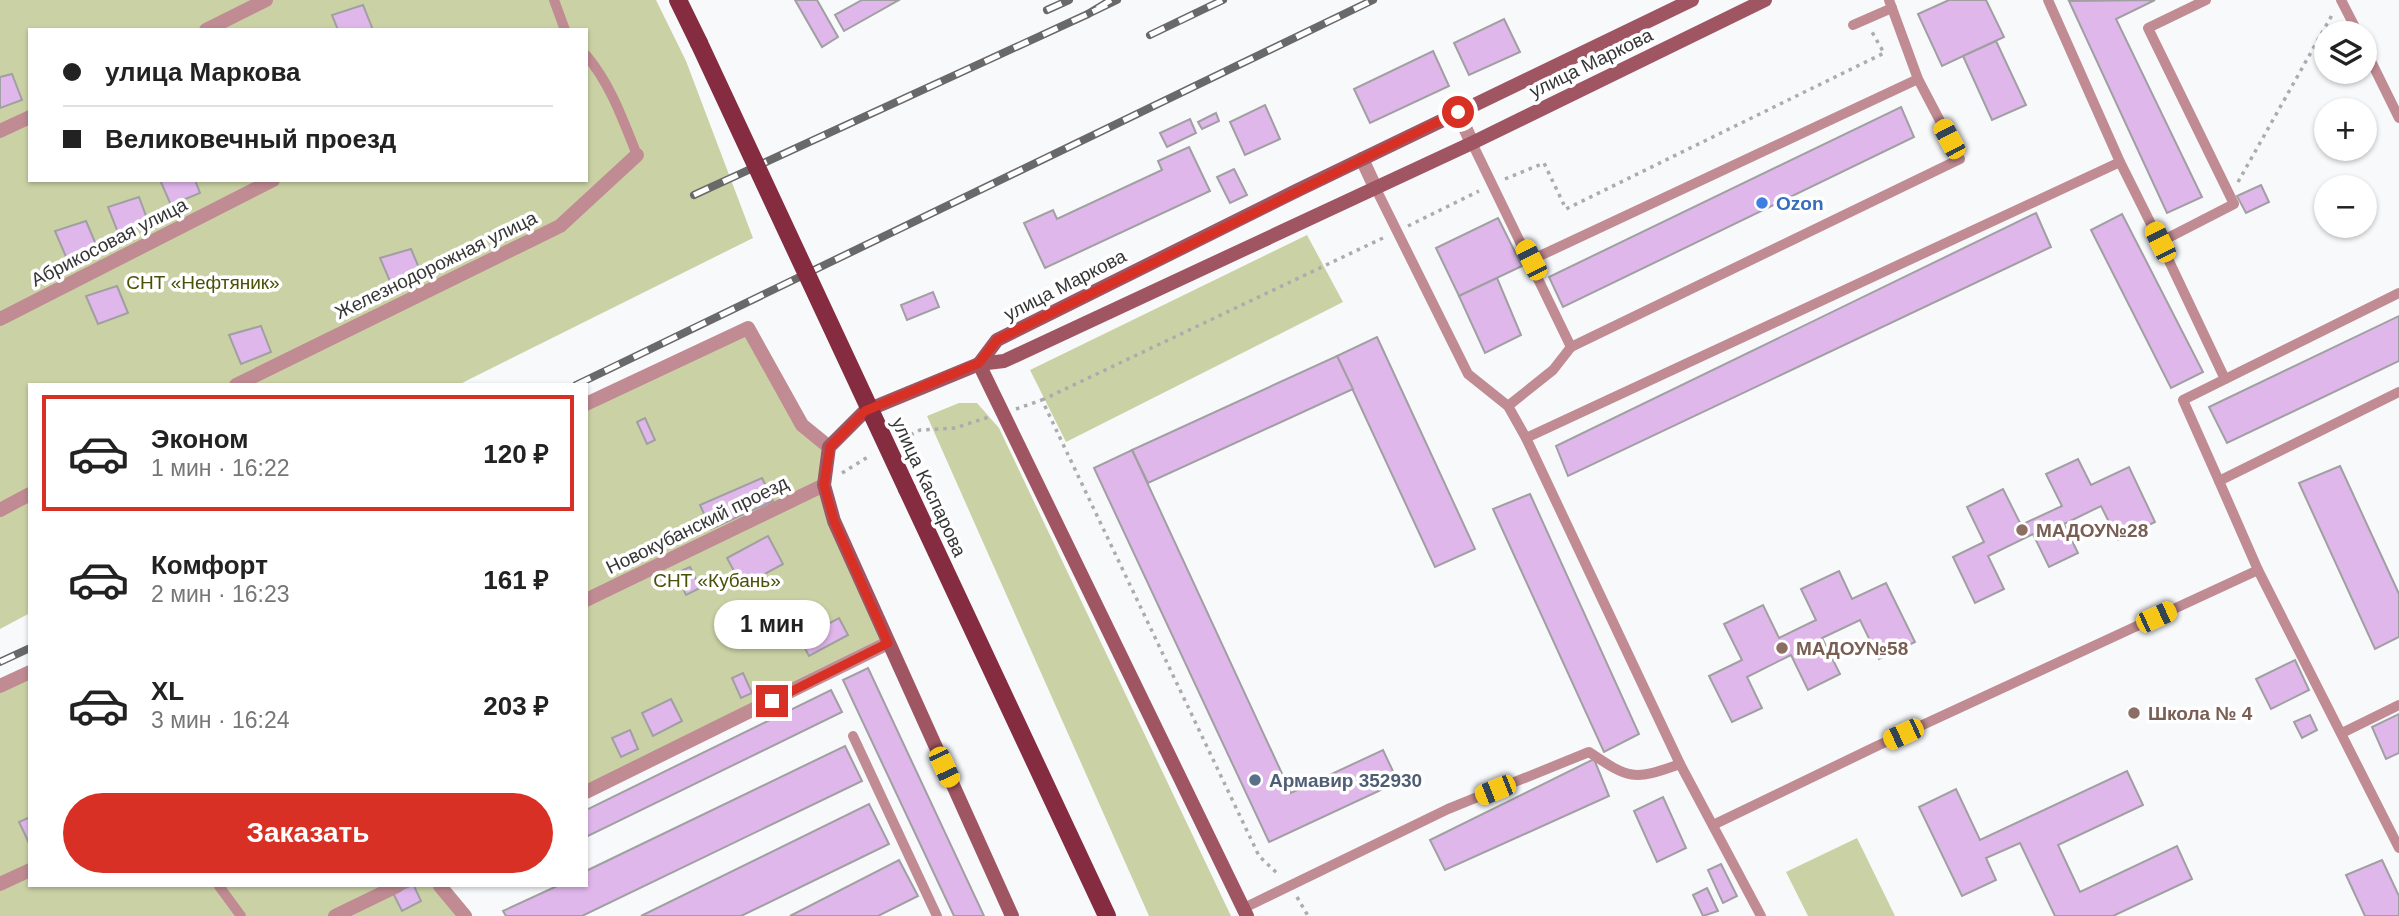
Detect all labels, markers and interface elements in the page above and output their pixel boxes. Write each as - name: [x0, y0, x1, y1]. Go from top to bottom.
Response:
- map controls: [2314, 21, 2377, 238]
- button: layers: [2314, 21, 2377, 84]
- street label: улица Маркова: [1526, 24, 1656, 102]
- text: улица Маркова: [105, 57, 301, 87]
- route start: [1442, 96, 1474, 128]
- button: +: [2314, 98, 2377, 161]
- car: [1930, 116, 1969, 162]
- text: Великовечный проезд: [105, 124, 396, 154]
- button: −: [2314, 175, 2377, 238]
- street label: Абрикосовая улица: [27, 193, 191, 290]
- place label: Ozon: [1776, 193, 1824, 214]
- marker: Ozon: [1754, 195, 1770, 211]
- street label: Железнодорожная улица: [332, 207, 541, 323]
- car: [2142, 219, 2179, 265]
- car: [1513, 237, 1550, 283]
- street label: улица Маркова: [1000, 245, 1130, 325]
- park label: СНТ «Нефтяник»: [126, 272, 280, 293]
- street label: улица Каспарова: [888, 414, 971, 560]
- icon: car: [67, 422, 130, 485]
- text: Эконом: [151, 424, 249, 454]
- text: 120 ₽: [483, 439, 549, 469]
- text: 1 мин · 16:22: [151, 455, 290, 481]
- street label: Новокубанский проезд: [603, 472, 791, 578]
- place label: МАДОУ№28: [2036, 520, 2148, 541]
- marker: МАДОУ№28: [2014, 522, 2030, 538]
- icon: car: [67, 548, 130, 611]
- text: Комфорт: [151, 550, 268, 580]
- text: 161 ₽: [483, 565, 549, 595]
- park label: СНТ «Кубань»: [653, 570, 781, 591]
- text: 2 мин · 16:23: [151, 581, 290, 607]
- car: [2133, 599, 2180, 635]
- callout: 1 мин: [714, 600, 830, 648]
- text: 1 мин: [740, 611, 804, 637]
- place label: МАДОУ№58: [1796, 638, 1908, 659]
- marker: МАДОУ№58: [1774, 640, 1790, 656]
- icon: car: [67, 674, 130, 737]
- text: XL: [151, 676, 184, 706]
- route end: [756, 685, 788, 717]
- text: 203 ₽: [483, 691, 549, 721]
- place label: Школа № 4: [2148, 703, 2253, 724]
- marker: Школа № 4: [2126, 705, 2142, 721]
- text: 3 мин · 16:24: [151, 707, 290, 733]
- car: [1880, 716, 1927, 752]
- car: [926, 744, 963, 790]
- place label: Армавир 352930: [1269, 770, 1422, 791]
- marker: Армавир 352930: [1247, 772, 1263, 788]
- car: [1472, 772, 1519, 808]
- button: Заказать: [63, 793, 553, 873]

